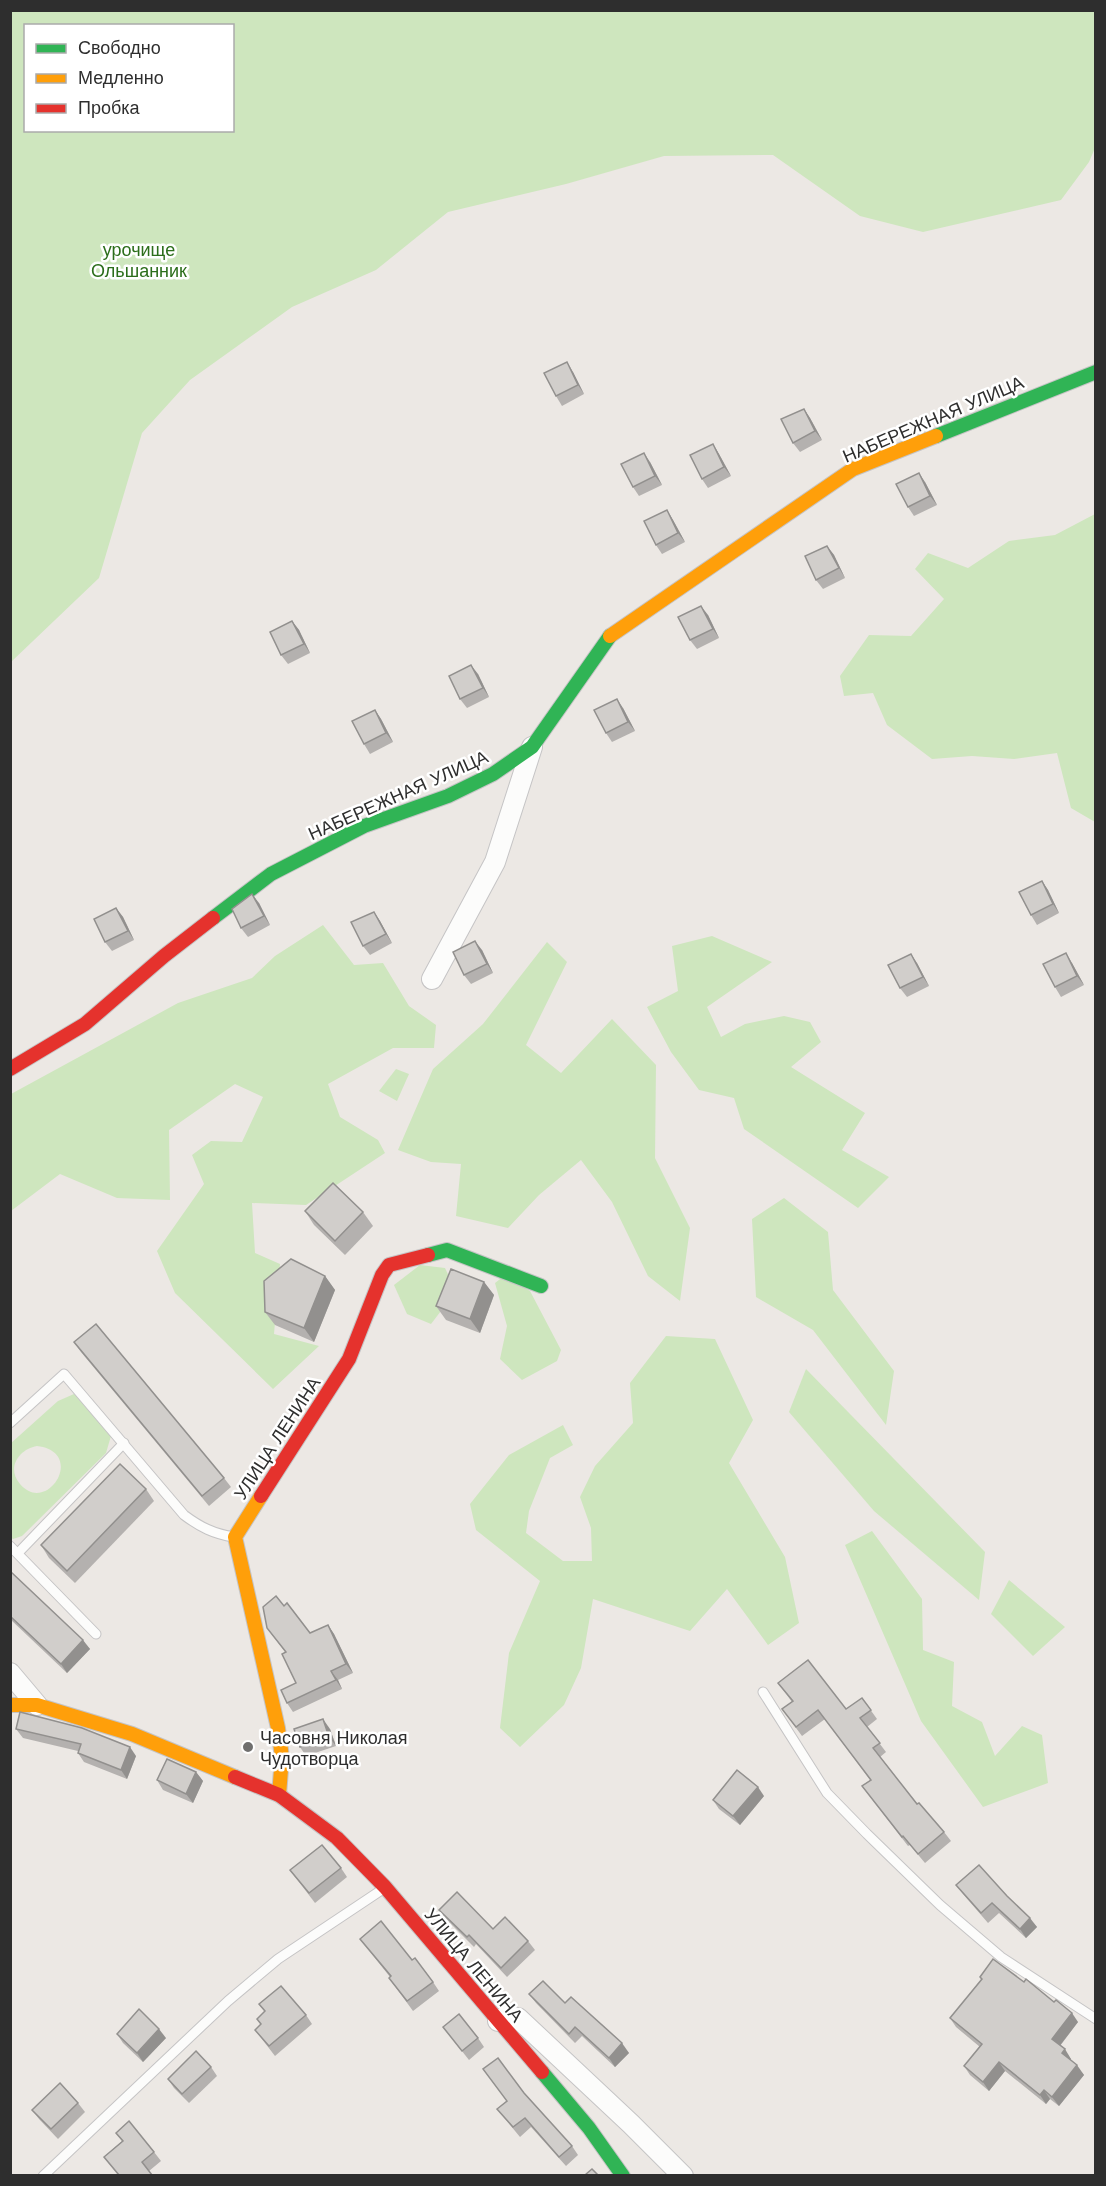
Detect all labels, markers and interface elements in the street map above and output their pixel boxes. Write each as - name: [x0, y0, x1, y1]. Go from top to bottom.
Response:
- legend: [24, 24, 234, 132]
- text: Свободно: [78, 37, 161, 58]
- text: Медленно: [78, 67, 164, 88]
- text: Пробка: [78, 97, 141, 118]
- park label: урочище Ольшанник: [91, 239, 187, 281]
- street label: НАБЕРЕЖНАЯ УЛИЦА: [839, 371, 1027, 467]
- street label: НАБЕРЕЖНАЯ УЛИЦА: [305, 746, 491, 844]
- street label: УЛИЦА ЛЕНИНА: [230, 1373, 324, 1503]
- place label: Часовня Николая Чудотворца: [260, 1727, 408, 1769]
- marker: Часовня Николая Чудотворца: [241, 1740, 255, 1754]
- street label: УЛИЦА ЛЕНИНА: [420, 1904, 528, 2026]

